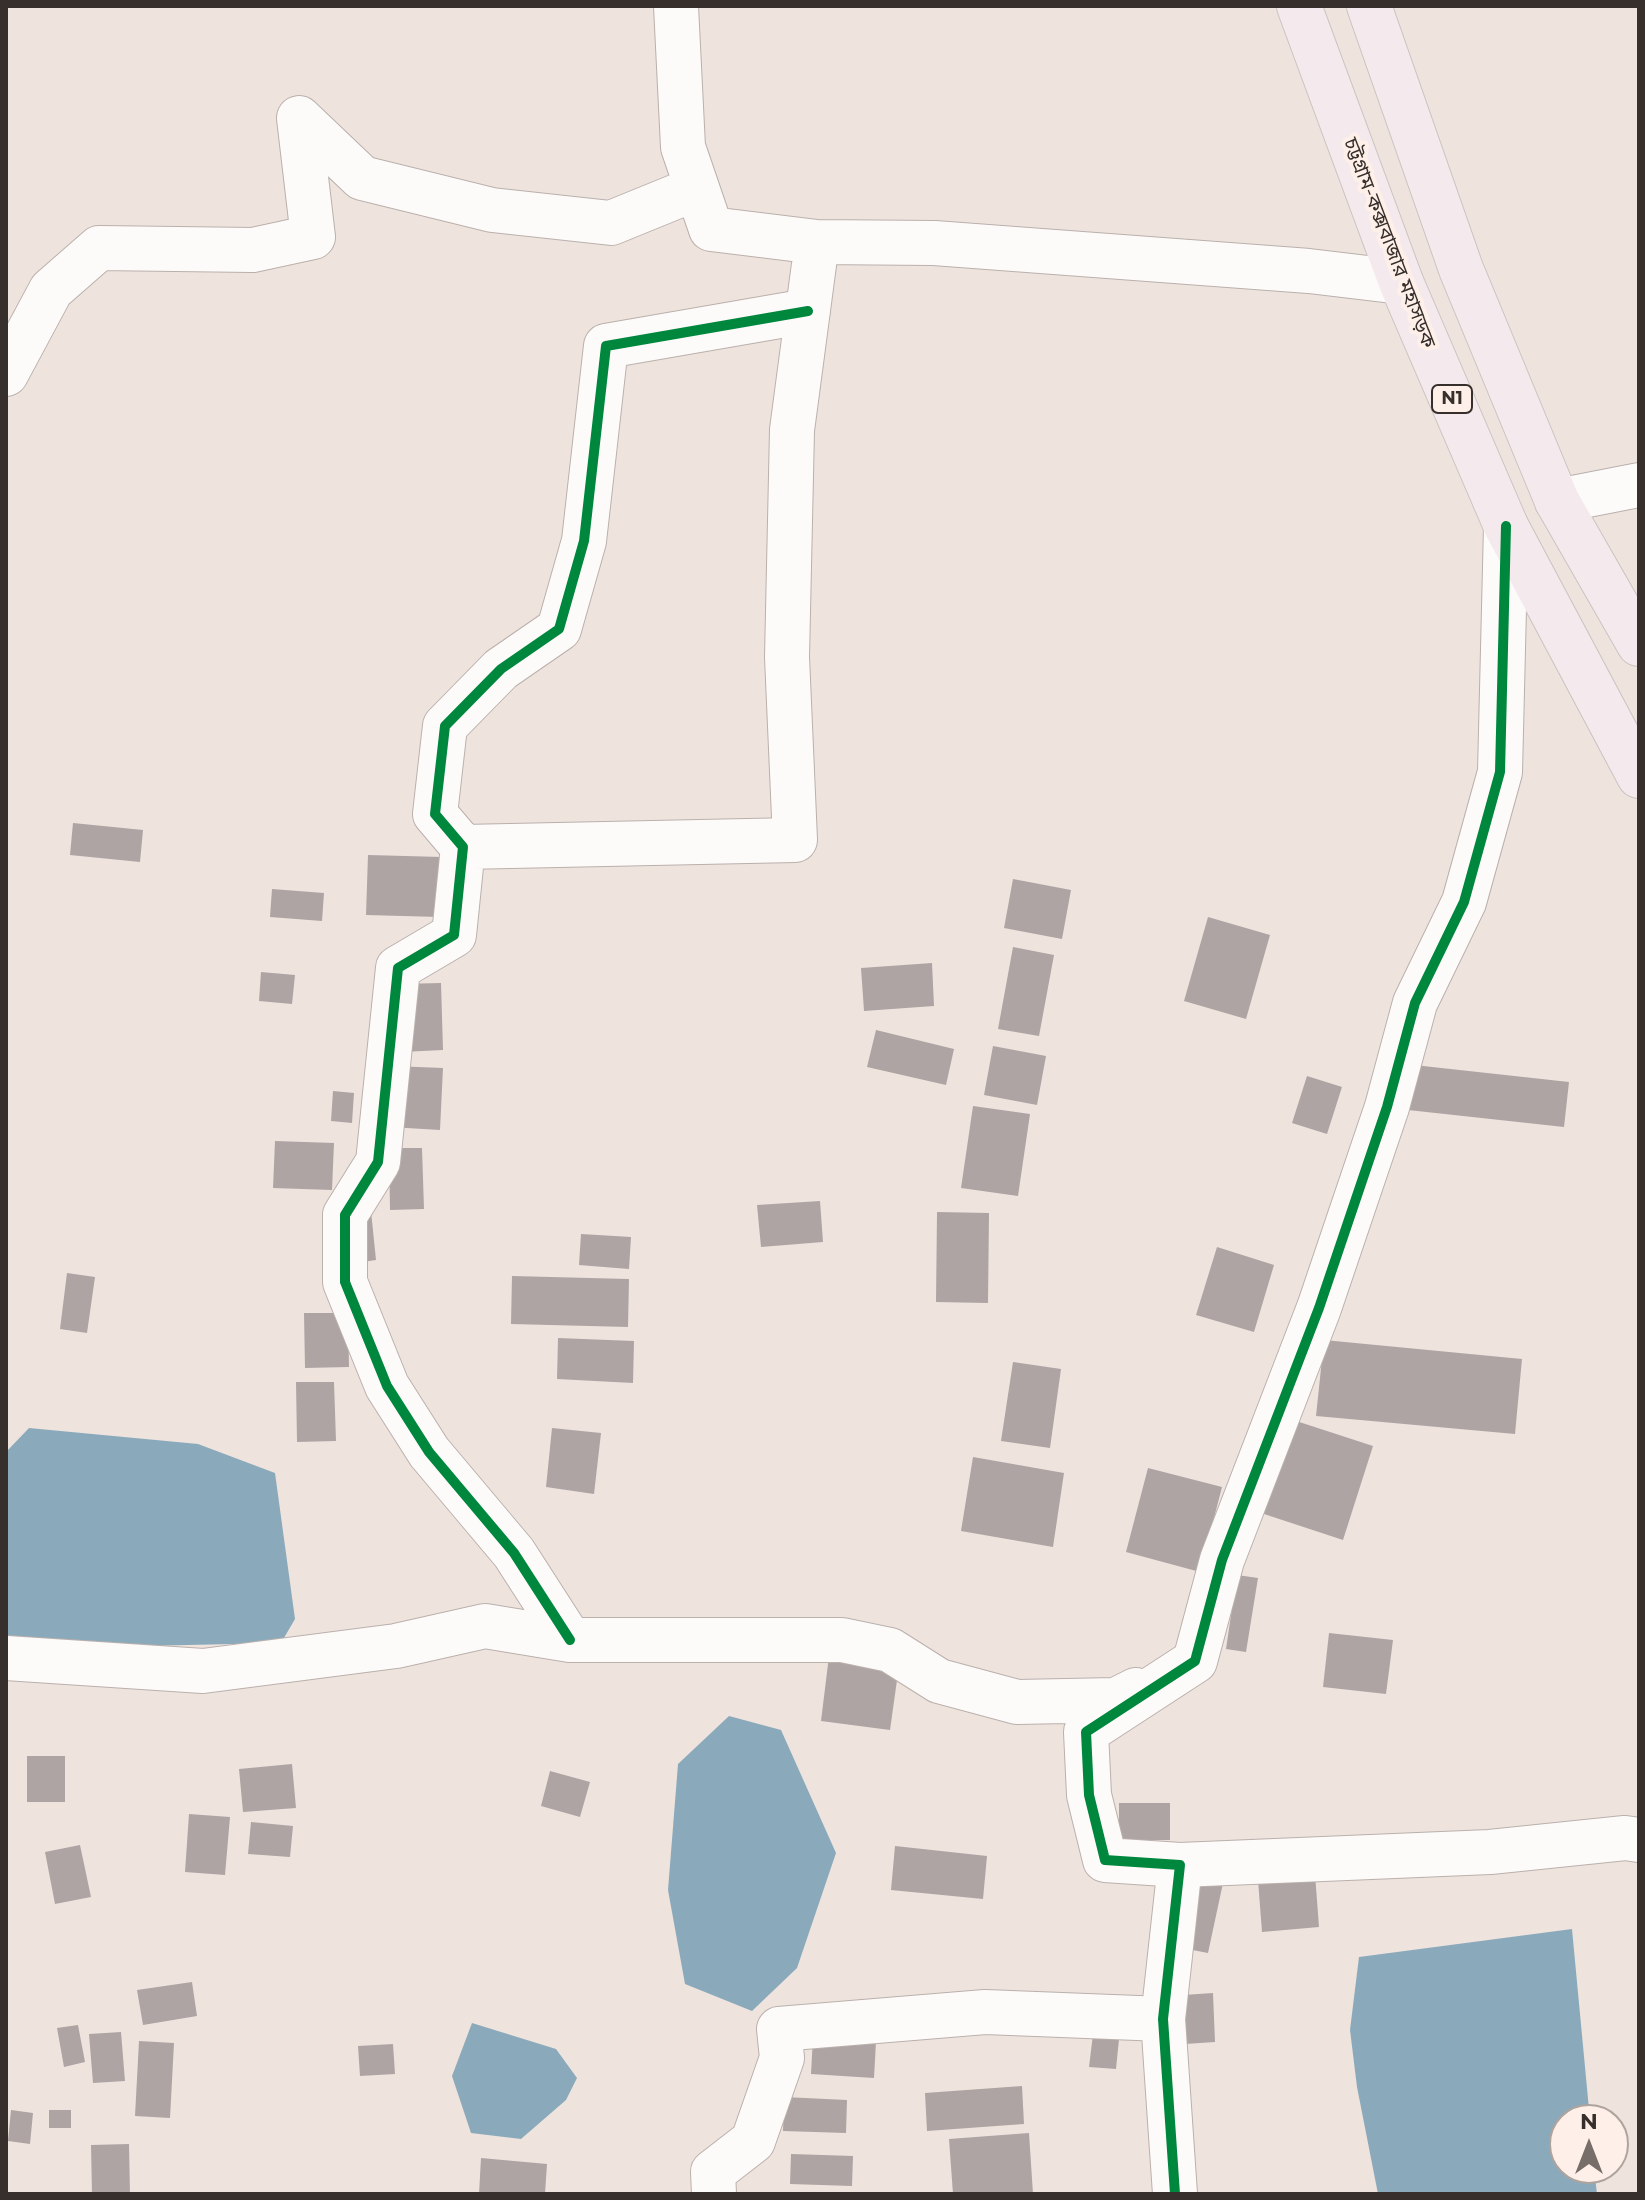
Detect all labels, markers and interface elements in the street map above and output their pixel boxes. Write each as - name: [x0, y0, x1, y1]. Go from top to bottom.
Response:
- street label: চট্টগ্রাম-কক্সবাজার মহাসড়ক: [1338, 135, 1440, 351]
- road number: N1: [1432, 385, 1472, 413]
- north arrow: [1549, 2104, 1629, 2184]
- text: N: [1580, 2108, 1598, 2135]

